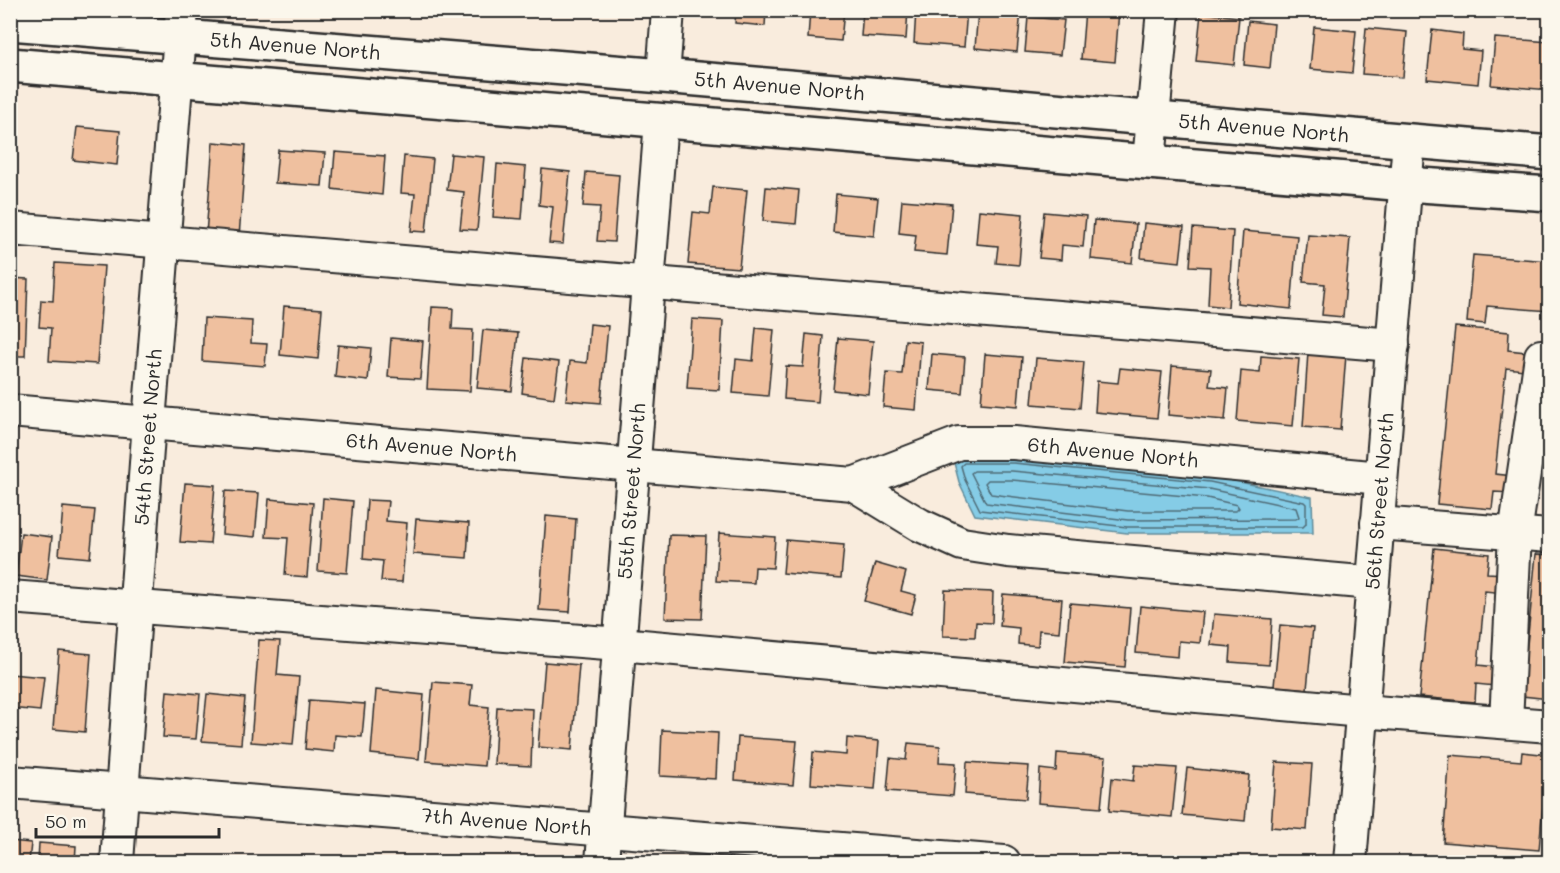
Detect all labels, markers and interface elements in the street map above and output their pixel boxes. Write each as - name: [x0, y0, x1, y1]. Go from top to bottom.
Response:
- street label: 5th Avenue North: [209, 25, 381, 65]
- street label: 5th Avenue North: [693, 65, 866, 105]
- street label: 5th Avenue North: [1178, 107, 1350, 147]
- street label: 54th Street North: [128, 348, 167, 526]
- street label: 55th Street North: [611, 402, 651, 580]
- street label: 56th Street North: [1358, 412, 1399, 590]
- street label: 6th Avenue North: [345, 426, 518, 467]
- street label: 6th Avenue North: [1027, 430, 1199, 472]
- scale bar: [36, 801, 219, 839]
- street label: 7th Avenue North: [421, 801, 592, 841]
- text: 50 m: [45, 809, 87, 833]

